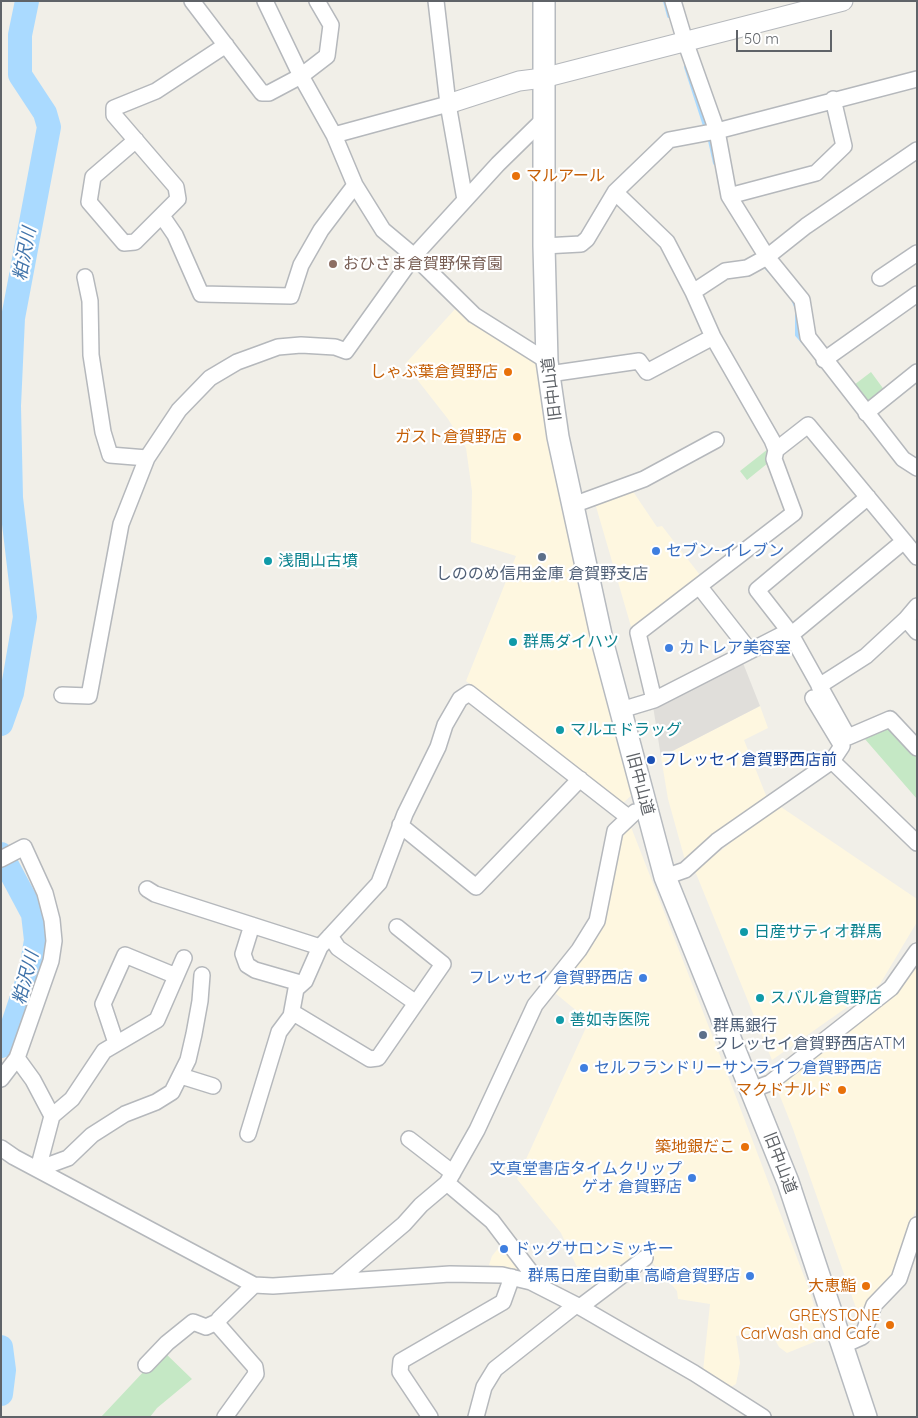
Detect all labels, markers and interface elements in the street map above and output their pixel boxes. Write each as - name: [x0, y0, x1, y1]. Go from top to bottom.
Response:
- scale bar: [738, 20, 834, 52]
- text: 50 m: [744, 29, 779, 48]
- place label: マルアール: [526, 166, 605, 186]
- marker: マルアール: [510, 170, 522, 182]
- water label: 粕沢川: [9, 225, 41, 283]
- place label: おひさま倉賀野保育園: [343, 254, 503, 274]
- marker: おひさま倉賀野保育園: [327, 258, 339, 270]
- street label: 旧中山道: [539, 356, 565, 422]
- place label: しゃぶ葉倉賀野店: [370, 362, 498, 382]
- marker: しゃぶ葉倉賀野店: [502, 366, 514, 378]
- place label: ガスト倉賀野店: [395, 427, 507, 447]
- marker: ガスト倉賀野店: [511, 431, 523, 443]
- place label: セブン-イレブン: [666, 541, 784, 561]
- marker: セブン-イレブン: [650, 545, 662, 557]
- place label: 浅間山古墳: [278, 551, 358, 571]
- marker: しののめ信用金庫 倉賀野支店: [536, 551, 548, 563]
- marker: 浅間山古墳: [262, 555, 274, 567]
- place label: しののめ信用金庫 倉賀野支店: [436, 564, 648, 584]
- place label: 群馬ダイハツ: [523, 632, 619, 652]
- marker: 群馬ダイハツ: [507, 636, 519, 648]
- place label: カトレア美容室: [679, 638, 791, 658]
- marker: カトレア美容室: [663, 642, 675, 654]
- place label: マルエドラッグ: [570, 720, 682, 740]
- marker: マルエドラッグ: [554, 724, 566, 736]
- place label: フレッセイ倉賀野西店前: [661, 750, 837, 770]
- street label: 旧中山道: [622, 751, 658, 817]
- marker: フレッセイ倉賀野西店前: [645, 754, 657, 766]
- place label: 日産サティオ群馬: [754, 922, 882, 942]
- marker: 日産サティオ群馬: [738, 926, 750, 938]
- water label: 粕沢川: [9, 949, 43, 1007]
- place label: フレッセイ 倉賀野西店: [469, 968, 633, 988]
- marker: フレッセイ 倉賀野西店: [637, 972, 649, 984]
- place label: スバル倉賀野店: [770, 988, 882, 1008]
- marker: スバル倉賀野店: [754, 992, 766, 1004]
- place label: 善如寺医院: [570, 1010, 650, 1030]
- marker: 善如寺医院: [554, 1014, 566, 1026]
- place label: 群馬銀行 フレッセイ倉賀野西店ATM: [713, 1016, 905, 1054]
- marker: 群馬銀行 フレッセイ倉賀野西店ATM: [697, 1029, 709, 1041]
- place label: セルフランドリーサンライフ倉賀野西店: [594, 1058, 882, 1078]
- marker: セルフランドリーサンライフ倉賀野西店: [578, 1062, 590, 1074]
- place label: マクドナルド: [736, 1080, 832, 1100]
- marker: マクドナルド: [836, 1084, 848, 1096]
- street label: 旧中山道: [760, 1130, 800, 1196]
- place label: 築地銀だこ: [655, 1137, 735, 1157]
- marker: 築地銀だこ: [739, 1141, 751, 1153]
- place label: 文真堂書店タイムクリップ ゲオ 倉賀野店: [490, 1159, 682, 1197]
- marker: 文真堂書店タイムクリップ ゲオ 倉賀野店: [686, 1172, 698, 1184]
- place label: ドッグサロンミッキー: [514, 1239, 674, 1259]
- marker: ドッグサロンミッキー: [498, 1243, 510, 1255]
- place label: 群馬日産自動車 高崎倉賀野店: [528, 1266, 740, 1286]
- marker: 群馬日産自動車 高崎倉賀野店: [744, 1270, 756, 1282]
- place label: 大恵鮨: [808, 1276, 856, 1296]
- marker: 大恵鮨: [860, 1280, 872, 1292]
- place label: GREYSTONE CarWash and Cafe: [740, 1306, 880, 1344]
- marker: GREYSTONE CarWash and Cafe: [884, 1319, 896, 1331]

